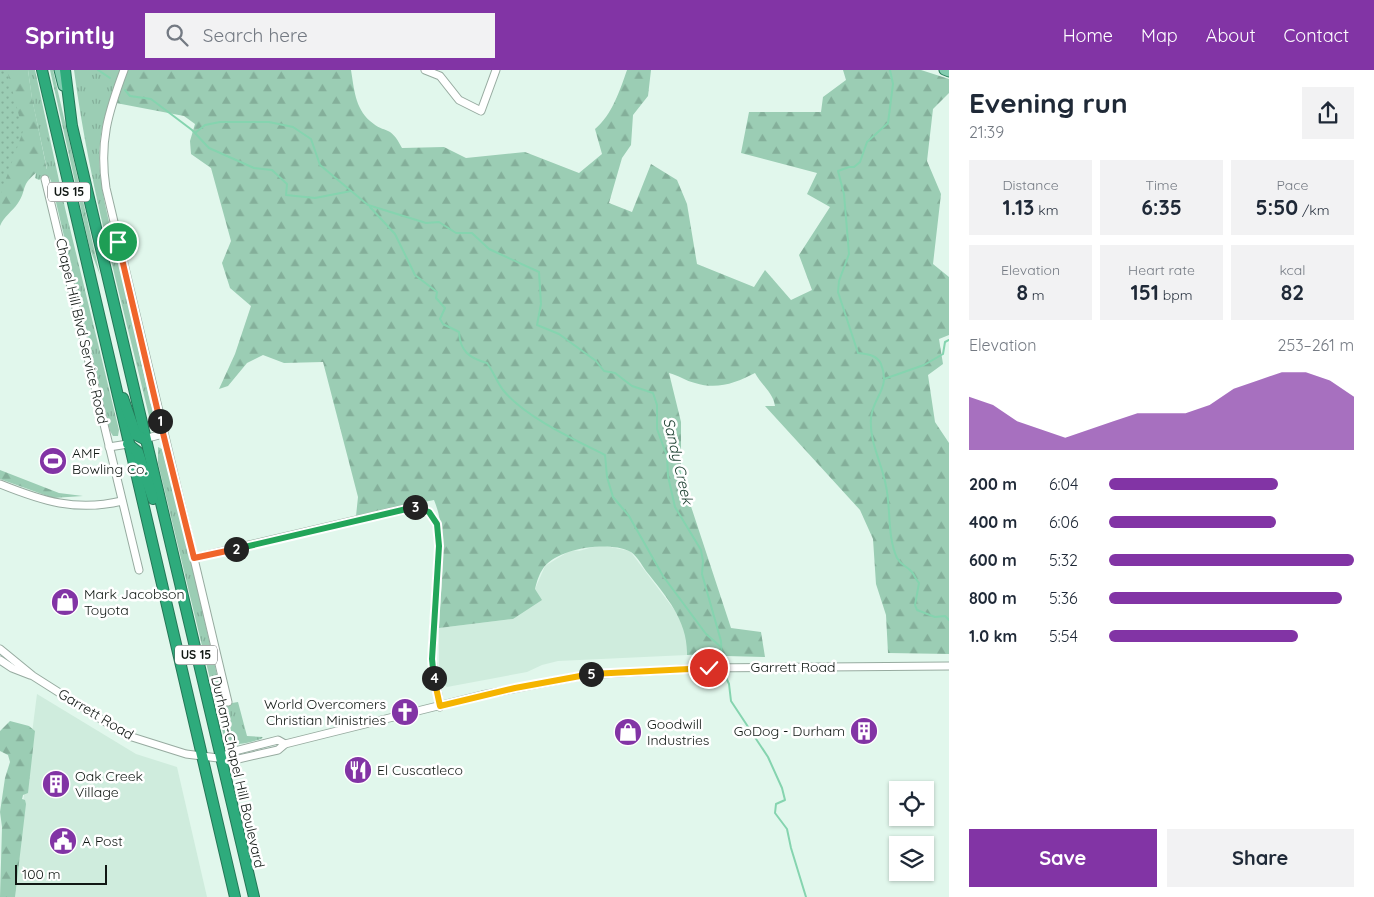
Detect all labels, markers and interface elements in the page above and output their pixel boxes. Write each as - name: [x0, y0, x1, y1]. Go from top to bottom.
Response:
- search box: [145, 13, 495, 58]
- text: Sprintly: [25, 20, 115, 50]
- icon: search: [163, 21, 191, 49]
- text: Search here: [203, 23, 308, 47]
- text: Home: [1063, 24, 1113, 47]
- text: Map: [1141, 24, 1178, 47]
- text: About: [1206, 24, 1256, 47]
- text: Contact: [1284, 24, 1349, 47]
- text: Evening run: [969, 85, 1128, 120]
- button: share: [1302, 87, 1354, 139]
- text: 21:39: [969, 122, 1004, 142]
- text: Distance: [1002, 176, 1059, 194]
- text: Time: [1145, 176, 1178, 194]
- text: Pace: [1277, 176, 1308, 194]
- road number: US 15: [48, 182, 90, 202]
- text: 1.13: [1003, 194, 1034, 220]
- text: 6:35: [1141, 194, 1182, 220]
- text: 5:50: [1255, 194, 1298, 220]
- text: km: [1034, 201, 1058, 219]
- text: /km: [1298, 201, 1330, 219]
- pin: [97, 221, 139, 263]
- icon: arrive: [104, 228, 132, 256]
- street label: Chapel Hill Blvd Service Road: [52, 236, 112, 426]
- text: Elevation: [1001, 261, 1060, 279]
- text: Heart rate: [1128, 261, 1195, 279]
- text: kcal: [1279, 261, 1306, 279]
- text: 8: [1016, 279, 1028, 305]
- text: 151: [1131, 279, 1159, 305]
- text: 82: [1281, 279, 1304, 305]
- text: m: [1028, 286, 1045, 304]
- text: bpm: [1159, 286, 1193, 304]
- text: Elevation: [969, 335, 1036, 355]
- text: 253–261 m: [1278, 335, 1354, 355]
- pin: 1: [148, 408, 172, 434]
- text: 1: [158, 412, 163, 430]
- water label: Sandy Creek: [659, 416, 698, 508]
- place label: AMF Bowling Co.: [72, 444, 147, 478]
- sports icon: AMF Bowling Co.: [38, 446, 68, 476]
- text: 200 m: [969, 474, 1017, 494]
- text: 6:04: [1049, 474, 1079, 494]
- pin: 3: [402, 494, 428, 520]
- text: 3: [412, 498, 419, 516]
- text: 400 m: [969, 512, 1017, 532]
- text: 6:06: [1049, 512, 1079, 532]
- pin: 2: [224, 536, 248, 562]
- text: 2: [233, 540, 240, 558]
- text: 600 m: [969, 550, 1017, 570]
- text: 5:32: [1049, 550, 1078, 570]
- place label: Mark Jacobson Toyota: [84, 585, 185, 619]
- shop icon: Mark Jacobson Toyota: [50, 587, 80, 617]
- text: 800 m: [969, 588, 1017, 608]
- text: 5:36: [1049, 588, 1078, 608]
- text: 1.0 km: [969, 626, 1017, 646]
- text: 5:54: [1049, 626, 1078, 646]
- road number: US 15: [175, 646, 217, 664]
- pin: [688, 647, 730, 689]
- icon: check: [695, 654, 723, 682]
- street label: Garrett Road: [751, 658, 835, 676]
- pin: 5: [578, 662, 604, 686]
- text: 5: [587, 665, 596, 683]
- pin: 4: [422, 666, 446, 690]
- text: 4: [430, 669, 439, 687]
- street label: Durham-Chapel Hill Boulevard: [207, 674, 269, 870]
- street label: Garrett Road: [55, 684, 137, 744]
- place label: World Overcomers Christian Ministries: [264, 695, 386, 729]
- church icon: World Overcomers Christian Ministries: [390, 697, 420, 727]
- place label: Goodwill Industries: [647, 715, 709, 749]
- building icon: GoDog - Durham: [849, 716, 879, 746]
- shop icon: Goodwill Industries: [613, 717, 643, 747]
- place label: GoDog - Durham: [734, 722, 845, 740]
- restaurant icon: El Cuscatleco: [343, 755, 373, 785]
- place label: El Cuscatleco: [377, 761, 463, 779]
- place label: Oak Creek Village: [75, 767, 143, 801]
- building icon: Oak Creek Village: [41, 769, 71, 799]
- map controls: [889, 781, 934, 881]
- button: locate: [889, 781, 934, 826]
- public building icon: A Post: [48, 826, 78, 856]
- button: Save: [969, 829, 1157, 887]
- button: Share: [1167, 829, 1354, 887]
- place label: A Post: [82, 832, 123, 850]
- button: layers: [889, 836, 934, 881]
- scale bar: [15, 862, 108, 885]
- text: 100 m: [22, 865, 60, 883]

